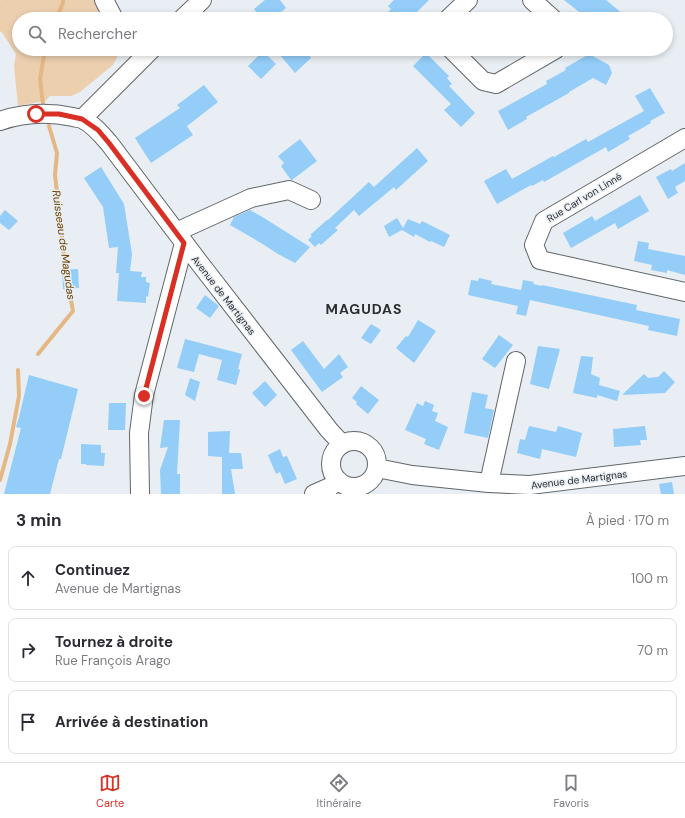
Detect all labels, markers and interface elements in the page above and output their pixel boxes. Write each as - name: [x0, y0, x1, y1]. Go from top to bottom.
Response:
- search box: [12, 12, 673, 56]
- icon: search: [26, 23, 48, 45]
- text: Rechercher: [58, 24, 137, 44]
- route start: [27, 105, 45, 123]
- street label: Rue Carl von Linné: [544, 170, 624, 225]
- water label: Ruisseau de Magudas: [49, 189, 79, 301]
- street label: Avenue de Martignas: [189, 253, 259, 337]
- district label: MAGUDAS: [326, 300, 402, 318]
- route end: [135, 387, 153, 405]
- street label: Avenue de Martignas: [530, 467, 628, 492]
- text: 3 min: [16, 509, 61, 531]
- text: À pied · 170 m: [586, 512, 669, 529]
- text: Continuez: [55, 560, 130, 580]
- icon: ahead: [17, 567, 39, 589]
- text: 100 m: [631, 570, 668, 587]
- text: Avenue de Martignas: [55, 580, 181, 597]
- text: Tournez à droite: [55, 632, 173, 652]
- icon: right: [17, 639, 39, 661]
- text: 70 m: [637, 642, 668, 659]
- text: Rue François Arago: [55, 652, 171, 669]
- icon: arrive: [17, 711, 39, 733]
- text: Arrivée à destination: [55, 712, 208, 732]
- tab: Carte: [96, 772, 124, 810]
- tab: Itinéraire: [316, 772, 361, 810]
- tab: Favoris: [553, 772, 589, 810]

